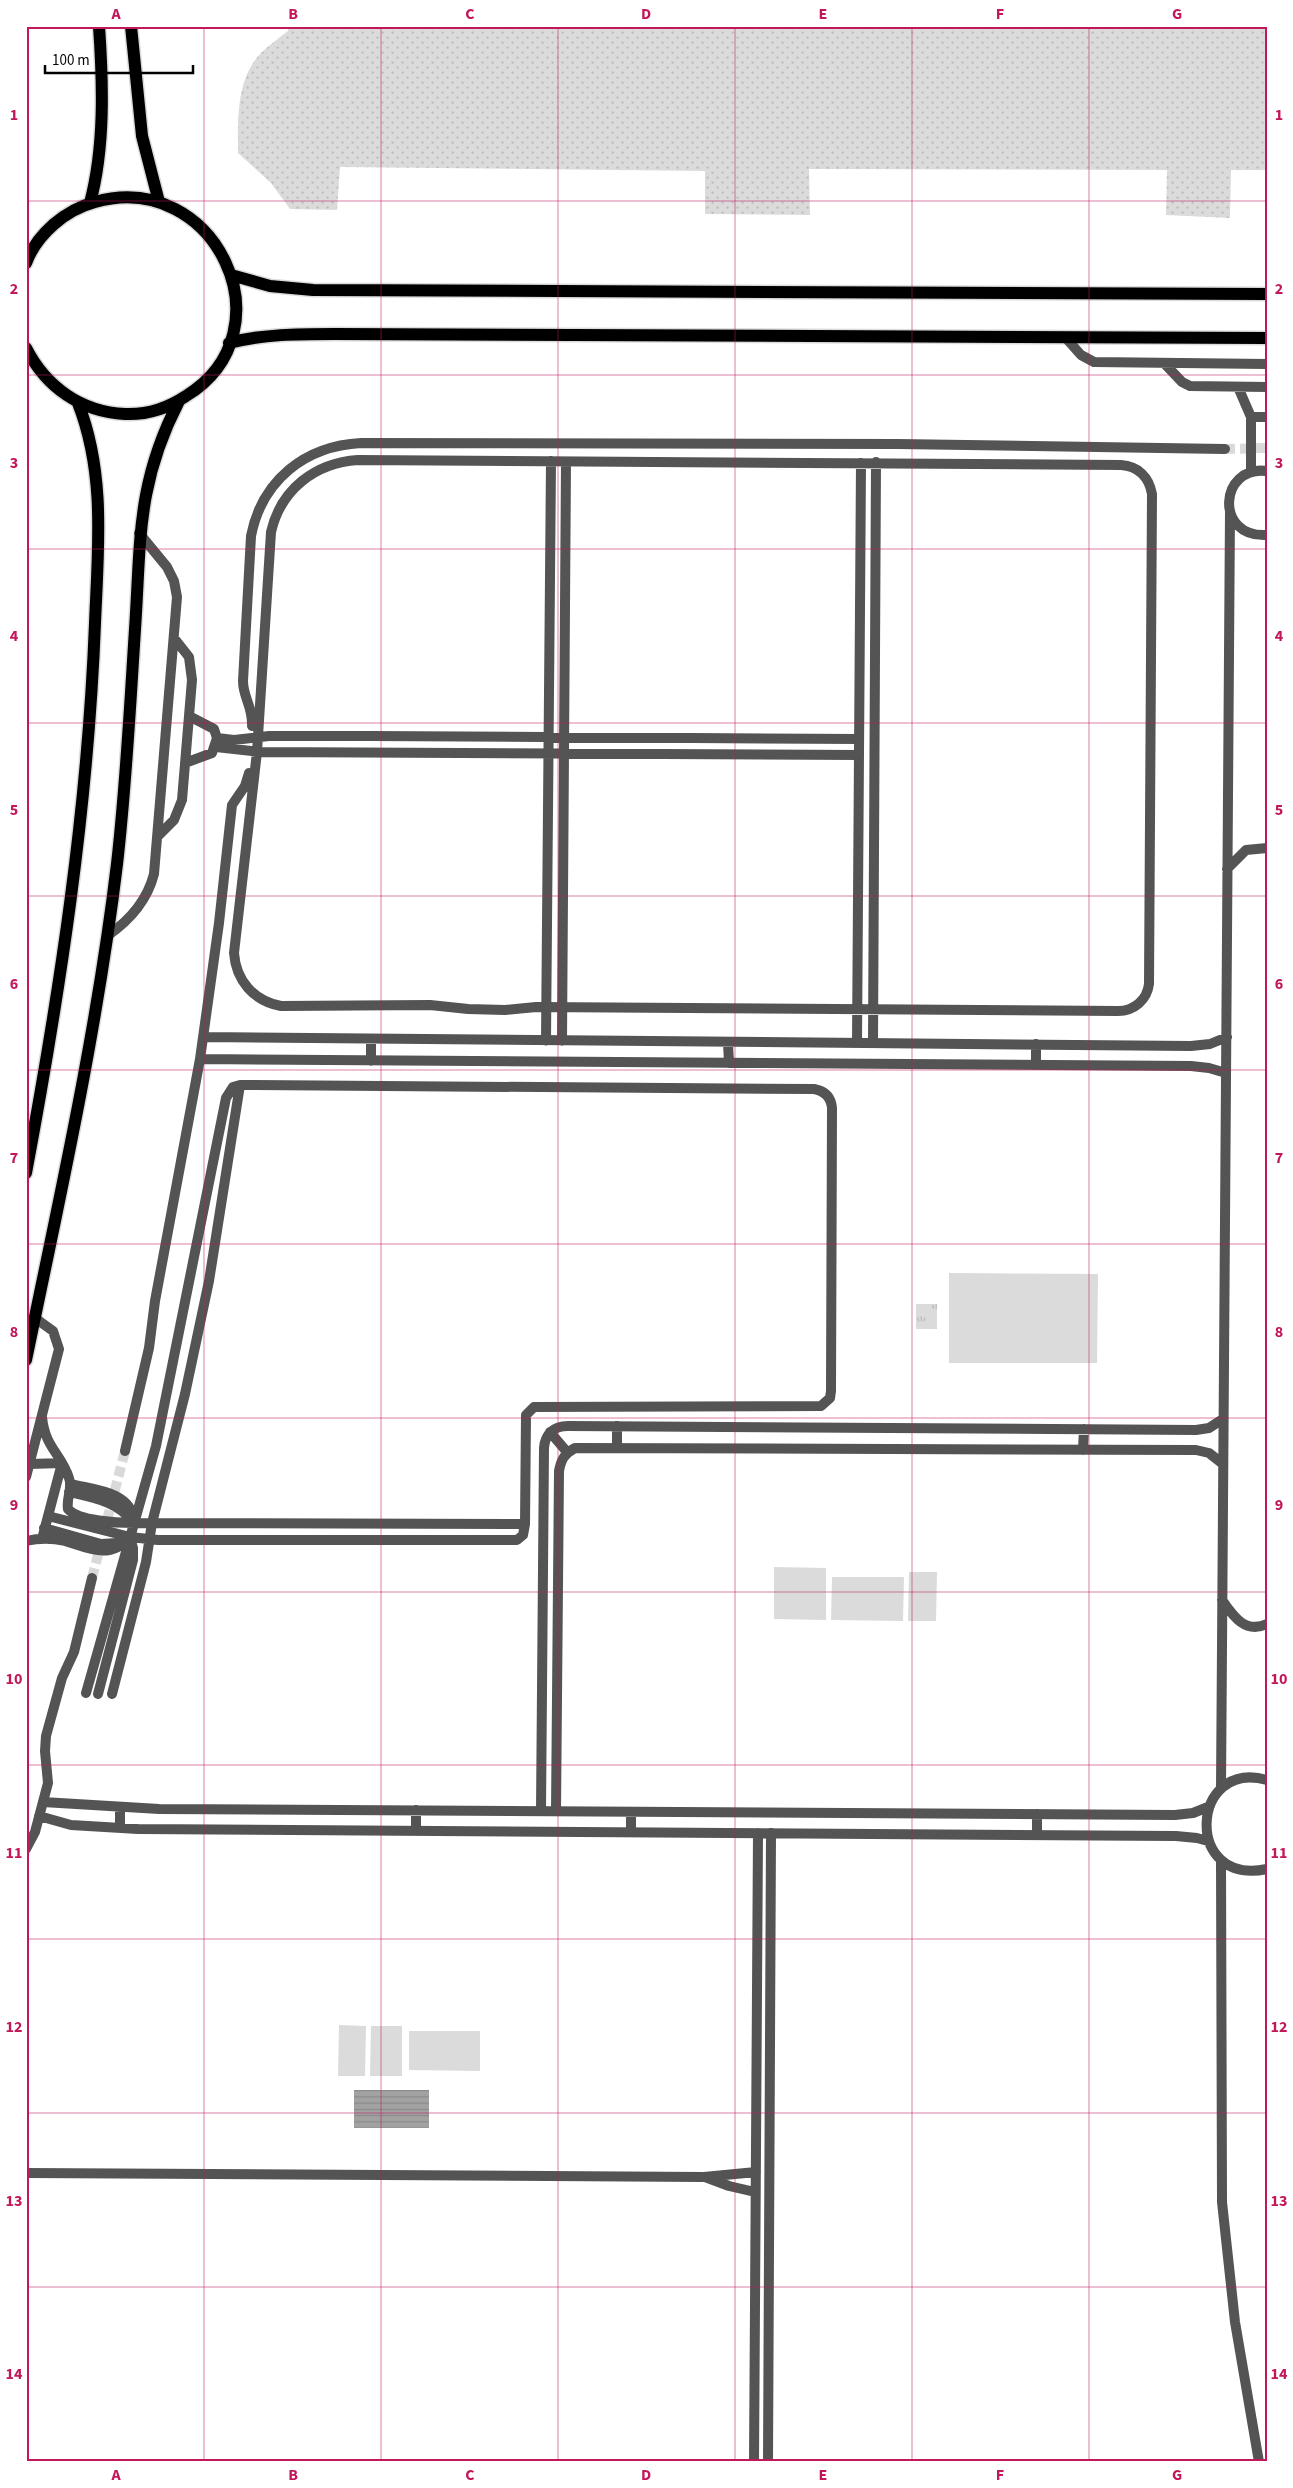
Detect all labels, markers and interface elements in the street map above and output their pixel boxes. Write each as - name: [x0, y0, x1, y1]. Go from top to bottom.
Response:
- text: A: [110, 3, 121, 25]
- text: B: [288, 3, 298, 25]
- text: C: [465, 3, 475, 25]
- text: D: [641, 3, 651, 25]
- text: E: [819, 3, 827, 25]
- text: F: [996, 3, 1004, 25]
- text: G: [1172, 3, 1182, 25]
- scale bar: [45, 42, 192, 74]
- text: 100 m: [52, 50, 90, 71]
- text: 1: [10, 104, 18, 126]
- text: 1: [1275, 104, 1283, 126]
- text: 2: [10, 278, 18, 300]
- text: 2: [1275, 278, 1283, 300]
- text: 3: [10, 452, 18, 474]
- text: 3: [1275, 452, 1283, 474]
- text: 4: [10, 625, 19, 647]
- text: 4: [1275, 625, 1284, 647]
- text: 5: [10, 799, 18, 821]
- text: 5: [1275, 799, 1283, 821]
- text: 6: [10, 973, 18, 995]
- text: 6: [1275, 973, 1283, 995]
- text: 7: [10, 1147, 18, 1169]
- text: 7: [1275, 1147, 1283, 1169]
- text: 8: [10, 1321, 18, 1343]
- text: 8: [1275, 1321, 1283, 1343]
- text: 9: [10, 1494, 18, 1516]
- text: 9: [1275, 1494, 1283, 1516]
- text: 10: [6, 1668, 22, 1690]
- text: 10: [1271, 1668, 1287, 1690]
- text: 11: [6, 1842, 22, 1864]
- text: 11: [1271, 1842, 1287, 1864]
- text: 12: [6, 2016, 22, 2038]
- text: 12: [1271, 2016, 1287, 2038]
- text: 13: [6, 2190, 22, 2212]
- text: 13: [1271, 2190, 1287, 2212]
- text: 14: [6, 2363, 23, 2385]
- text: 14: [1271, 2363, 1288, 2385]
- text: A: [110, 2464, 121, 2486]
- text: B: [288, 2464, 298, 2486]
- text: C: [465, 2464, 475, 2486]
- text: D: [641, 2464, 651, 2486]
- text: E: [819, 2464, 827, 2486]
- text: F: [996, 2464, 1004, 2486]
- text: G: [1172, 2464, 1182, 2486]

